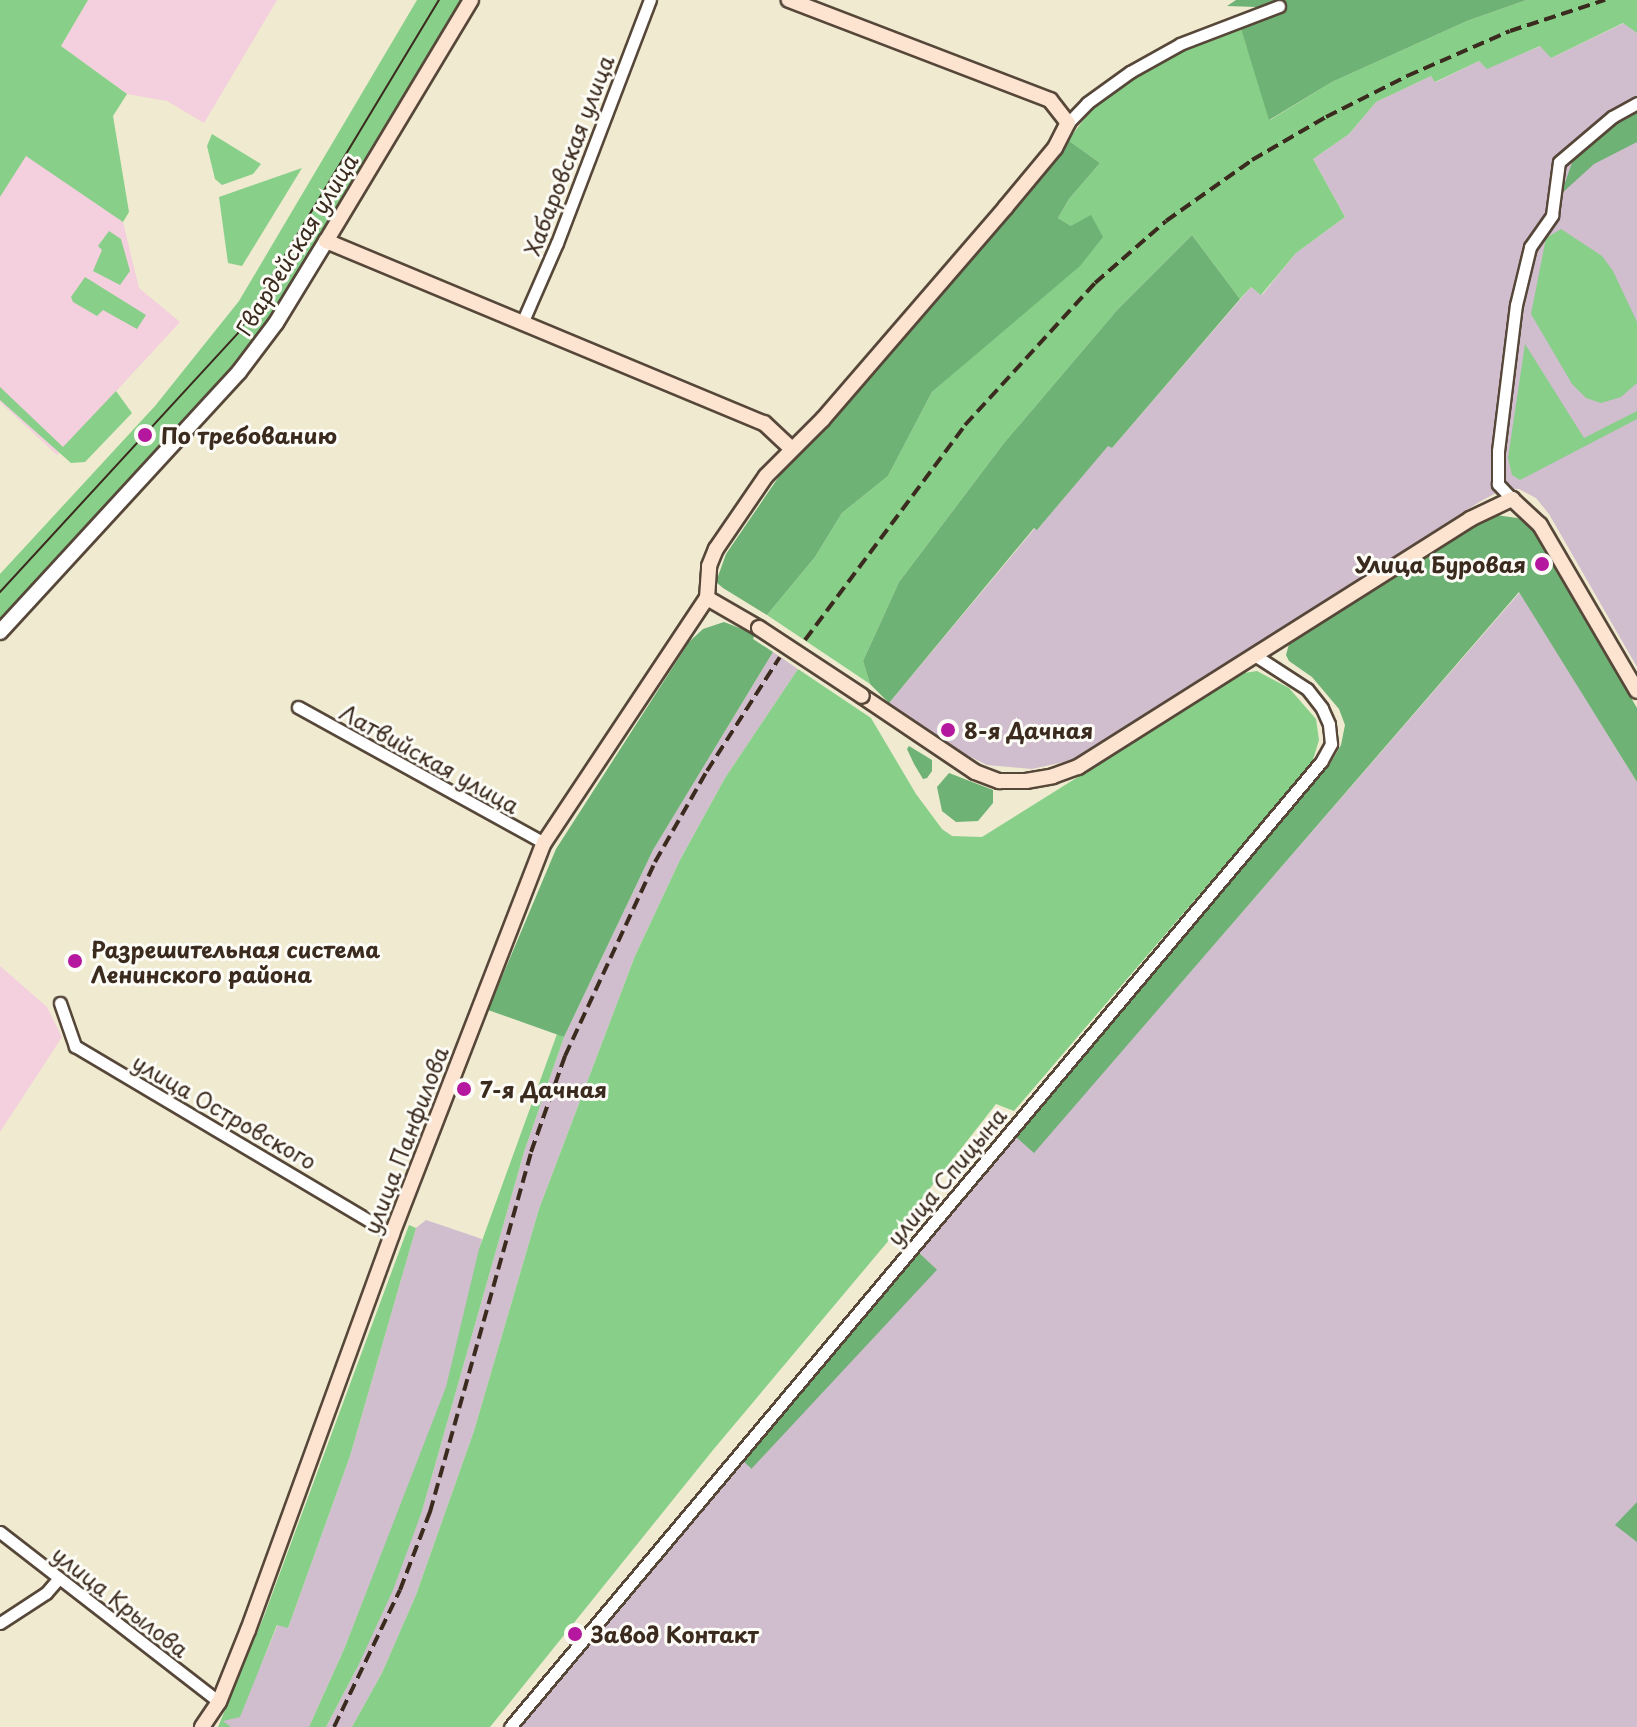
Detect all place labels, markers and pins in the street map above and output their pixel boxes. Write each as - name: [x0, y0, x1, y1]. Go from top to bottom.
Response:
- place label: По требованию: [161, 422, 337, 448]
- marker: По требованию: [136, 426, 154, 444]
- place label: Улица Буровая: [1354, 551, 1526, 577]
- marker: Улица Буровая: [1533, 555, 1551, 573]
- place label: 8-я Дачная: [964, 717, 1094, 743]
- marker: 8-я Дачная: [939, 721, 957, 739]
- place label: Разрешительная система Ленинского района: [91, 935, 380, 986]
- marker: Разрешительная система Ленинского района: [66, 952, 84, 970]
- place label: 7-я Дачная: [480, 1076, 608, 1102]
- marker: 7-я Дачная: [455, 1080, 473, 1098]
- place label: Завод Контакт: [591, 1621, 759, 1647]
- marker: Завод Контакт: [566, 1625, 584, 1643]

